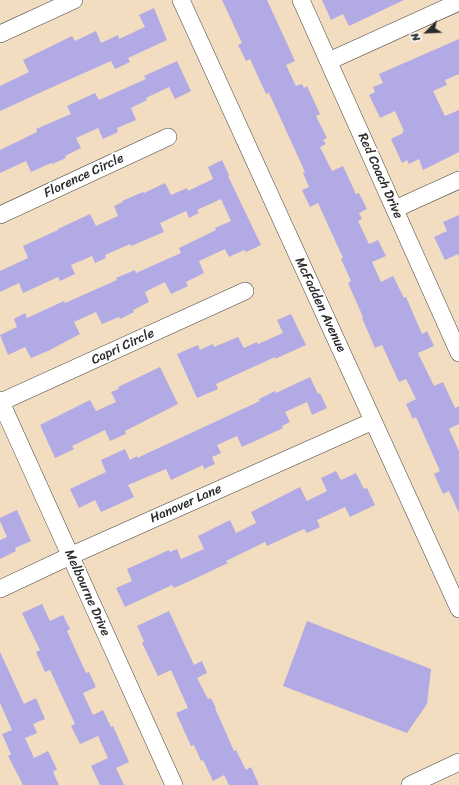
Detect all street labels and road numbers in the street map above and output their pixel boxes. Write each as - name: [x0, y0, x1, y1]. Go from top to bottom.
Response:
- street label: Red Coach Drive: [354, 131, 406, 221]
- street label: Florence Circle: [42, 151, 126, 201]
- street label: McFadden Avenue: [291, 255, 349, 355]
- street label: Capri Circle: [89, 326, 157, 368]
- street label: Hanover Lane: [148, 481, 224, 527]
- street label: Melbourne Drive: [61, 547, 113, 639]

